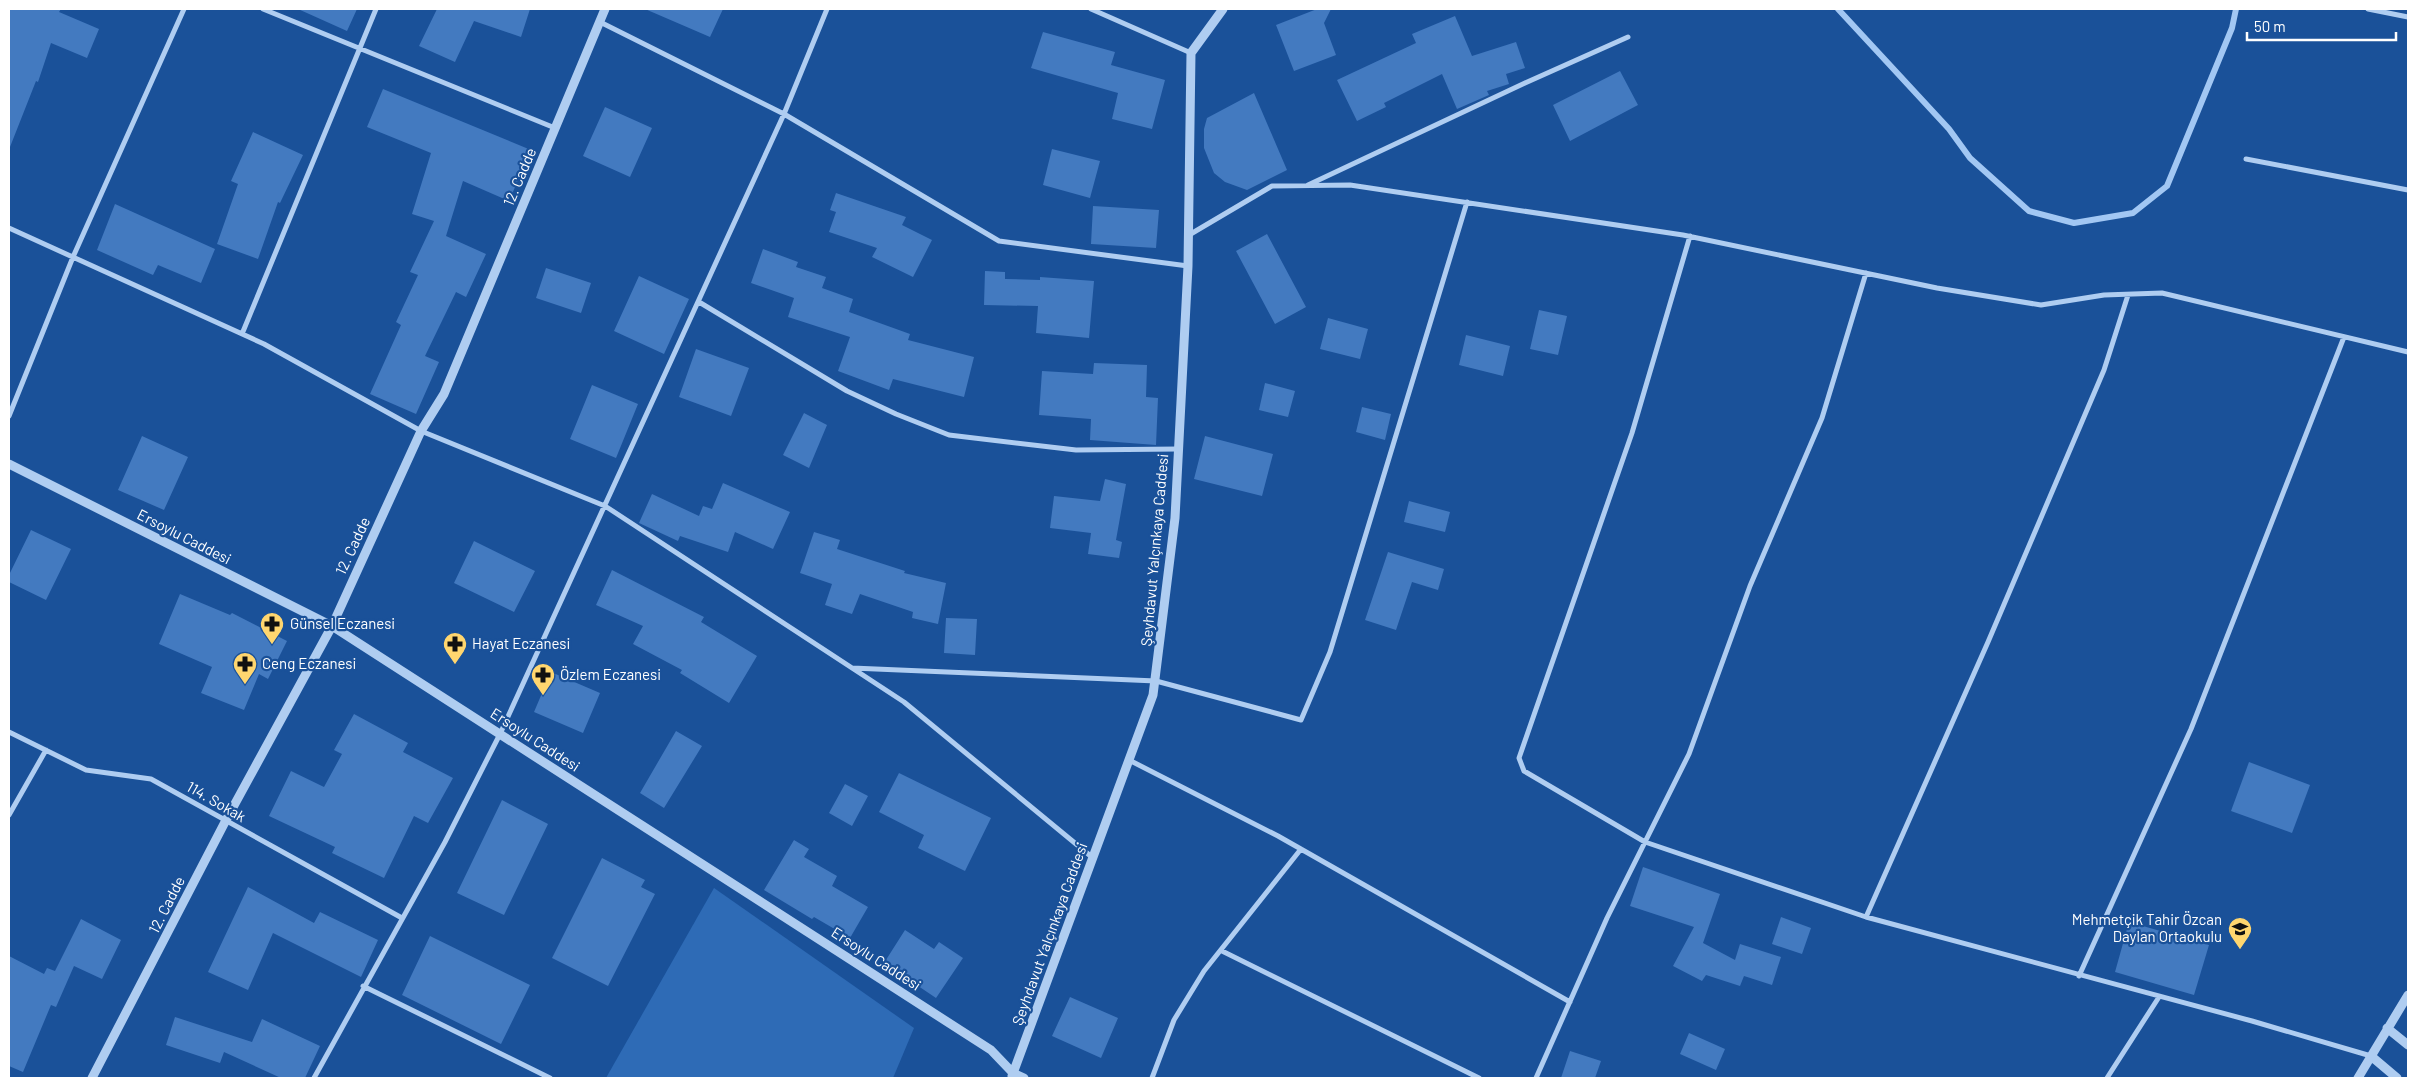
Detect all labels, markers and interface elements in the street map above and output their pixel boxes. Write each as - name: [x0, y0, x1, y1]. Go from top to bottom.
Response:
- scale bar: [2247, 10, 2396, 42]
- text: 50 m: [2254, 17, 2286, 35]
- street label: 12. Cadde: [499, 145, 539, 208]
- street label: Şeyhdavut Yalçınkaya Caddesi: [1137, 453, 1171, 647]
- street label: Ersoylu Caddesi: [135, 505, 234, 567]
- street label: 12. Cadde: [331, 514, 373, 577]
- pharmacy icon: Günsel Eczanesi: [259, 611, 285, 645]
- place label: Günsel Eczanesi: [290, 614, 395, 632]
- pharmacy icon: Hayat Eczanesi: [442, 631, 468, 665]
- place label: Hayat Eczanesi: [472, 634, 570, 652]
- pharmacy icon: Ceng Eczanesi: [232, 651, 258, 685]
- place label: Ceng Eczanesi: [262, 654, 356, 672]
- pharmacy icon: Özlem Eczanesi: [530, 662, 556, 696]
- place label: Özlem Eczanesi: [560, 665, 661, 683]
- street label: Ersoylu Caddesi: [487, 704, 584, 775]
- street label: 114. Sokak: [184, 777, 250, 826]
- street label: Şeyhdavut Yalçınkaya Caddesi: [1008, 840, 1091, 1027]
- street label: 12. Cadde: [144, 873, 188, 936]
- place label: Mehmetçik Tahir Özcan Daylan Ortaokulu: [2072, 910, 2222, 945]
- school or university icon: Mehmetçik Tahir Özcan Daylan Ortaokulu: [2227, 916, 2253, 950]
- street label: Ersoylu Caddesi: [828, 923, 925, 994]

